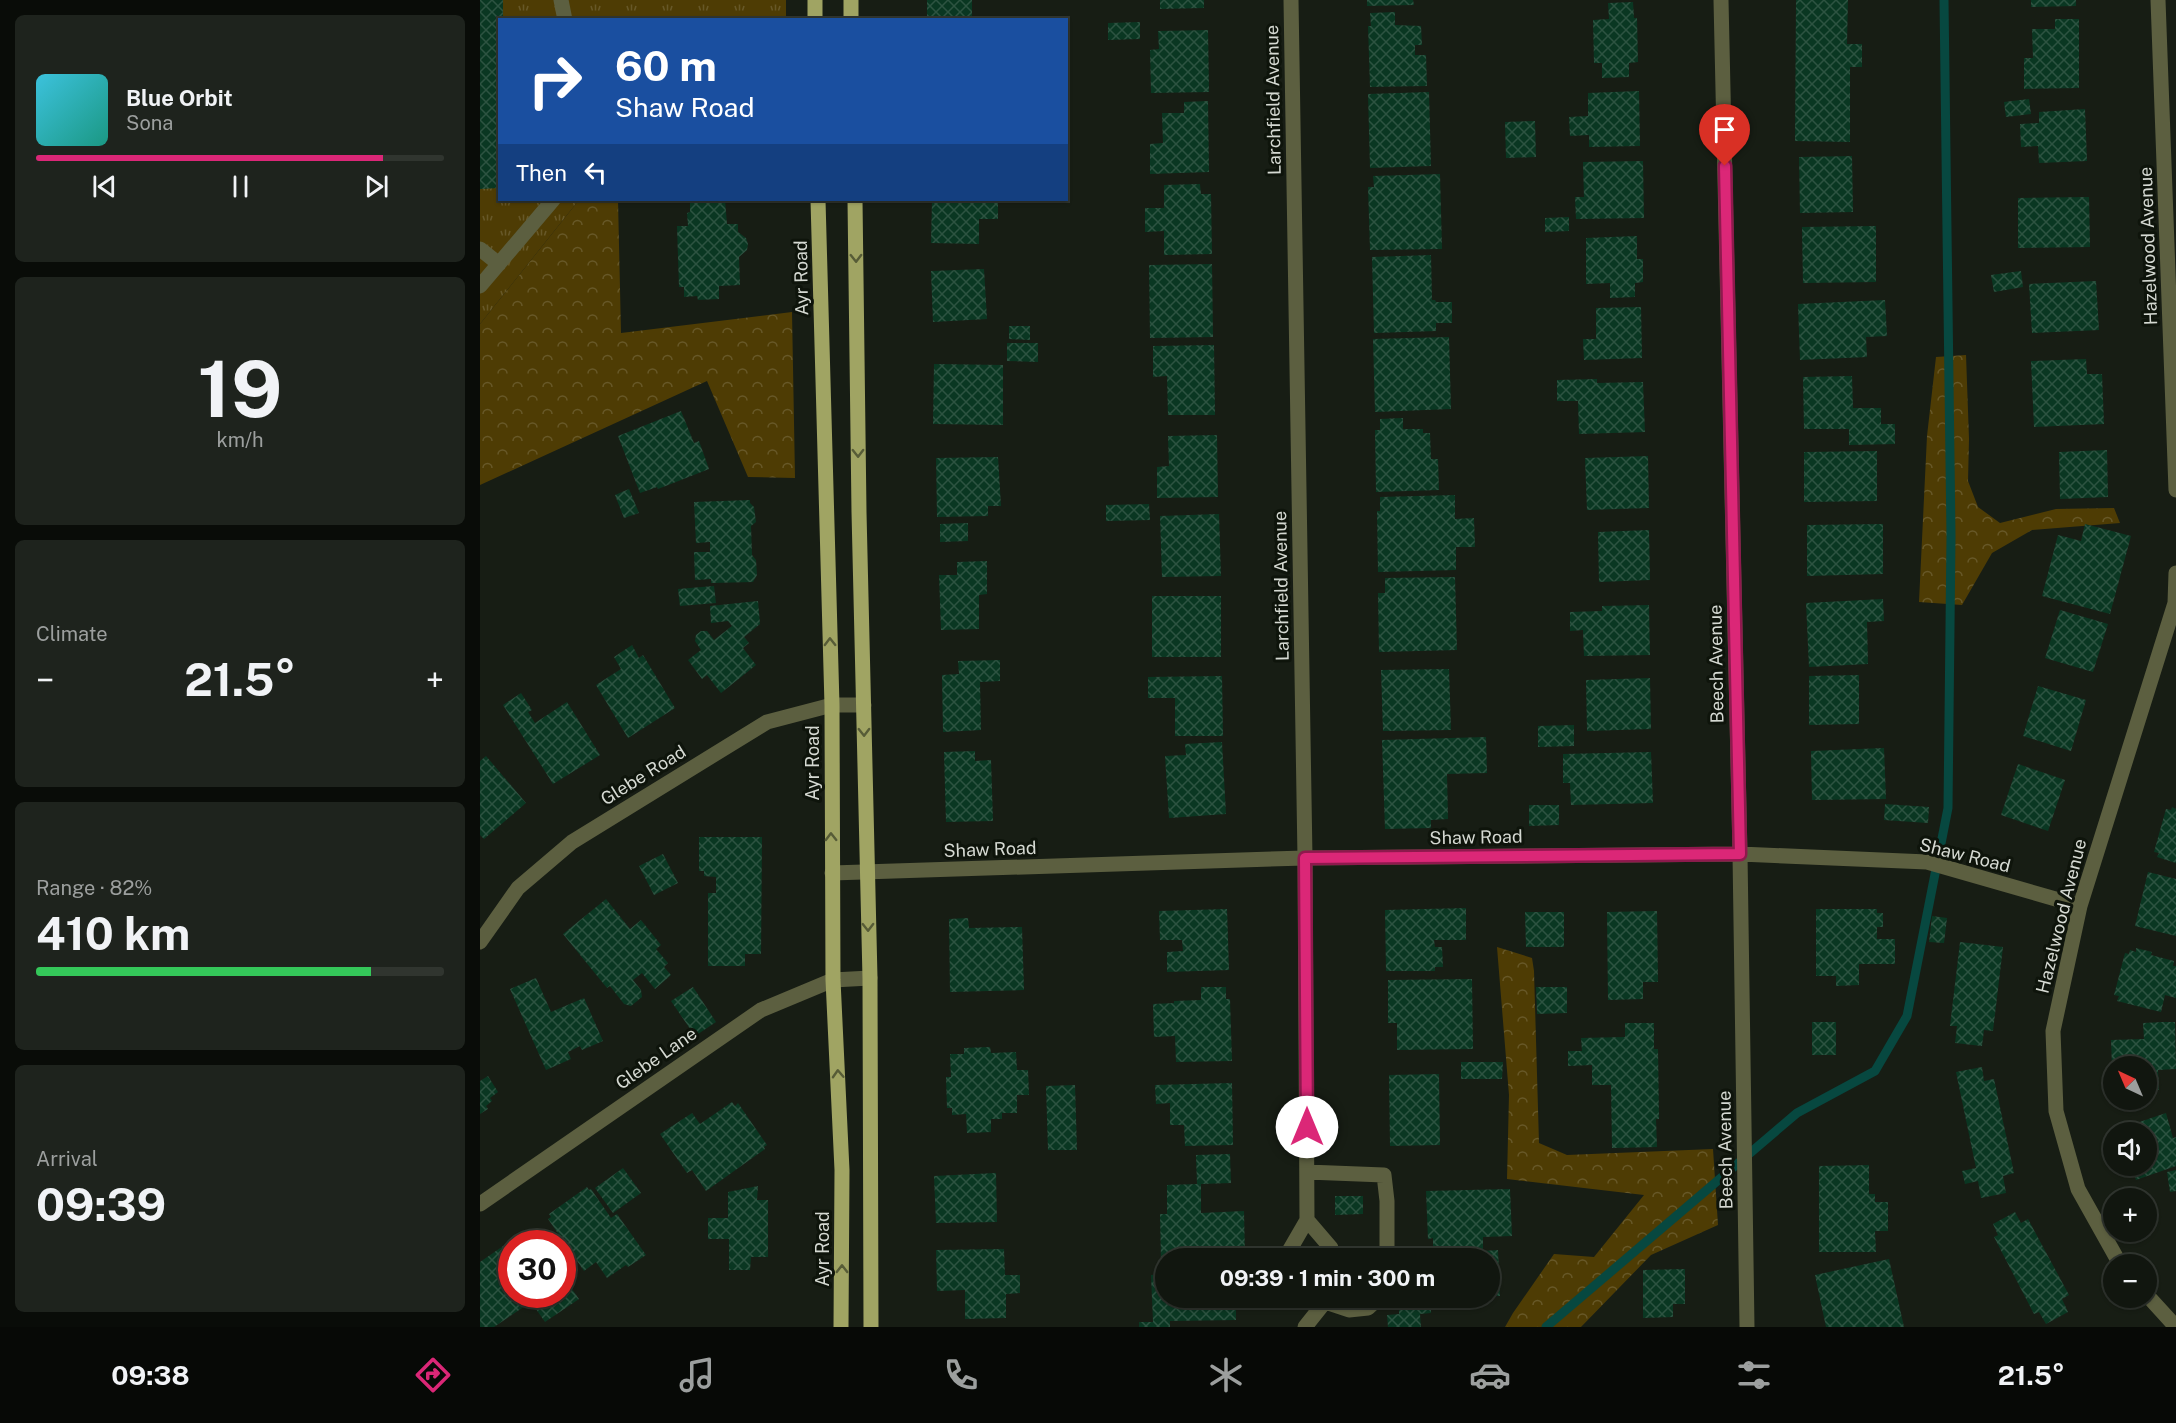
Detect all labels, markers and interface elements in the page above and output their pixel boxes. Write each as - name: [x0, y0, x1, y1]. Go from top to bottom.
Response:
- street label: Larchfield Avenue: [1261, 25, 1285, 175]
- text: 60 m: [615, 41, 717, 90]
- icon: right: [516, 42, 594, 120]
- text: Blue Orbit: [126, 85, 233, 111]
- text: Shaw Road: [615, 91, 755, 123]
- pin: [1699, 104, 1750, 166]
- text: Sona: [126, 111, 173, 135]
- icon: arrive: [1708, 113, 1741, 146]
- icon: left: [579, 156, 612, 189]
- text: Then: [516, 160, 567, 186]
- street label: Hazelwood Avenue: [2135, 166, 2161, 326]
- icon: previous: [88, 170, 121, 203]
- icon: pause: [224, 170, 257, 203]
- icon: next: [360, 170, 393, 203]
- street label: Ayr Road: [790, 240, 812, 316]
- one-way arrow: [850, 253, 862, 262]
- text: 19: [198, 343, 282, 435]
- text: km/h: [216, 428, 264, 452]
- one-way arrow: [852, 448, 864, 457]
- street label: Larchfield Avenue: [1269, 511, 1293, 661]
- street label: Beech Avenue: [1704, 604, 1728, 724]
- text: Climate: [36, 622, 108, 646]
- one-way arrow: [824, 637, 836, 646]
- text: 21.5°: [184, 653, 296, 706]
- text: −: [36, 661, 54, 699]
- text: +: [426, 661, 444, 699]
- street label: Ayr Road: [802, 725, 823, 801]
- one-way arrow: [858, 727, 871, 736]
- street label: Glebe Road: [597, 741, 689, 809]
- street label: Shaw Road: [1429, 826, 1523, 848]
- one-way arrow: [825, 832, 838, 841]
- street label: Shaw Road: [1917, 834, 2013, 876]
- street label: Hazelwood Avenue: [2032, 836, 2090, 996]
- street label: Shaw Road: [943, 837, 1037, 861]
- text: Range · 82%: [36, 876, 152, 900]
- text: 410 km: [36, 907, 190, 960]
- one-way arrow: [862, 922, 875, 931]
- street label: Glebe Lane: [611, 1022, 701, 1094]
- north arrow: [2103, 1056, 2157, 1110]
- map controls: [2103, 1056, 2157, 1308]
- one-way arrow: [831, 1069, 844, 1078]
- street label: Beech Avenue: [1713, 1090, 1737, 1210]
- position arrow: [1275, 1095, 1339, 1159]
- button: sound: [2103, 1122, 2157, 1176]
- text: Arrival: [36, 1147, 98, 1171]
- text: 09:39: [36, 1178, 166, 1231]
- button: +: [2103, 1188, 2157, 1242]
- street label: Ayr Road: [812, 1211, 833, 1287]
- speed limit sign: 30: [498, 1230, 576, 1308]
- button: −: [2103, 1254, 2157, 1308]
- one-way arrow: [836, 1264, 848, 1273]
- text: 09:39 · 1 min · 300 m: [1220, 1265, 1435, 1291]
- icon: directions: [412, 1354, 454, 1396]
- icon: music: [676, 1354, 718, 1396]
- icon: phone: [940, 1354, 982, 1396]
- icon: climate: [1205, 1354, 1247, 1396]
- icon: car: [1469, 1354, 1511, 1396]
- icon: filters: [1733, 1354, 1775, 1396]
- text: 09:38: [111, 1359, 190, 1391]
- text: 21.5°: [1998, 1359, 2065, 1391]

